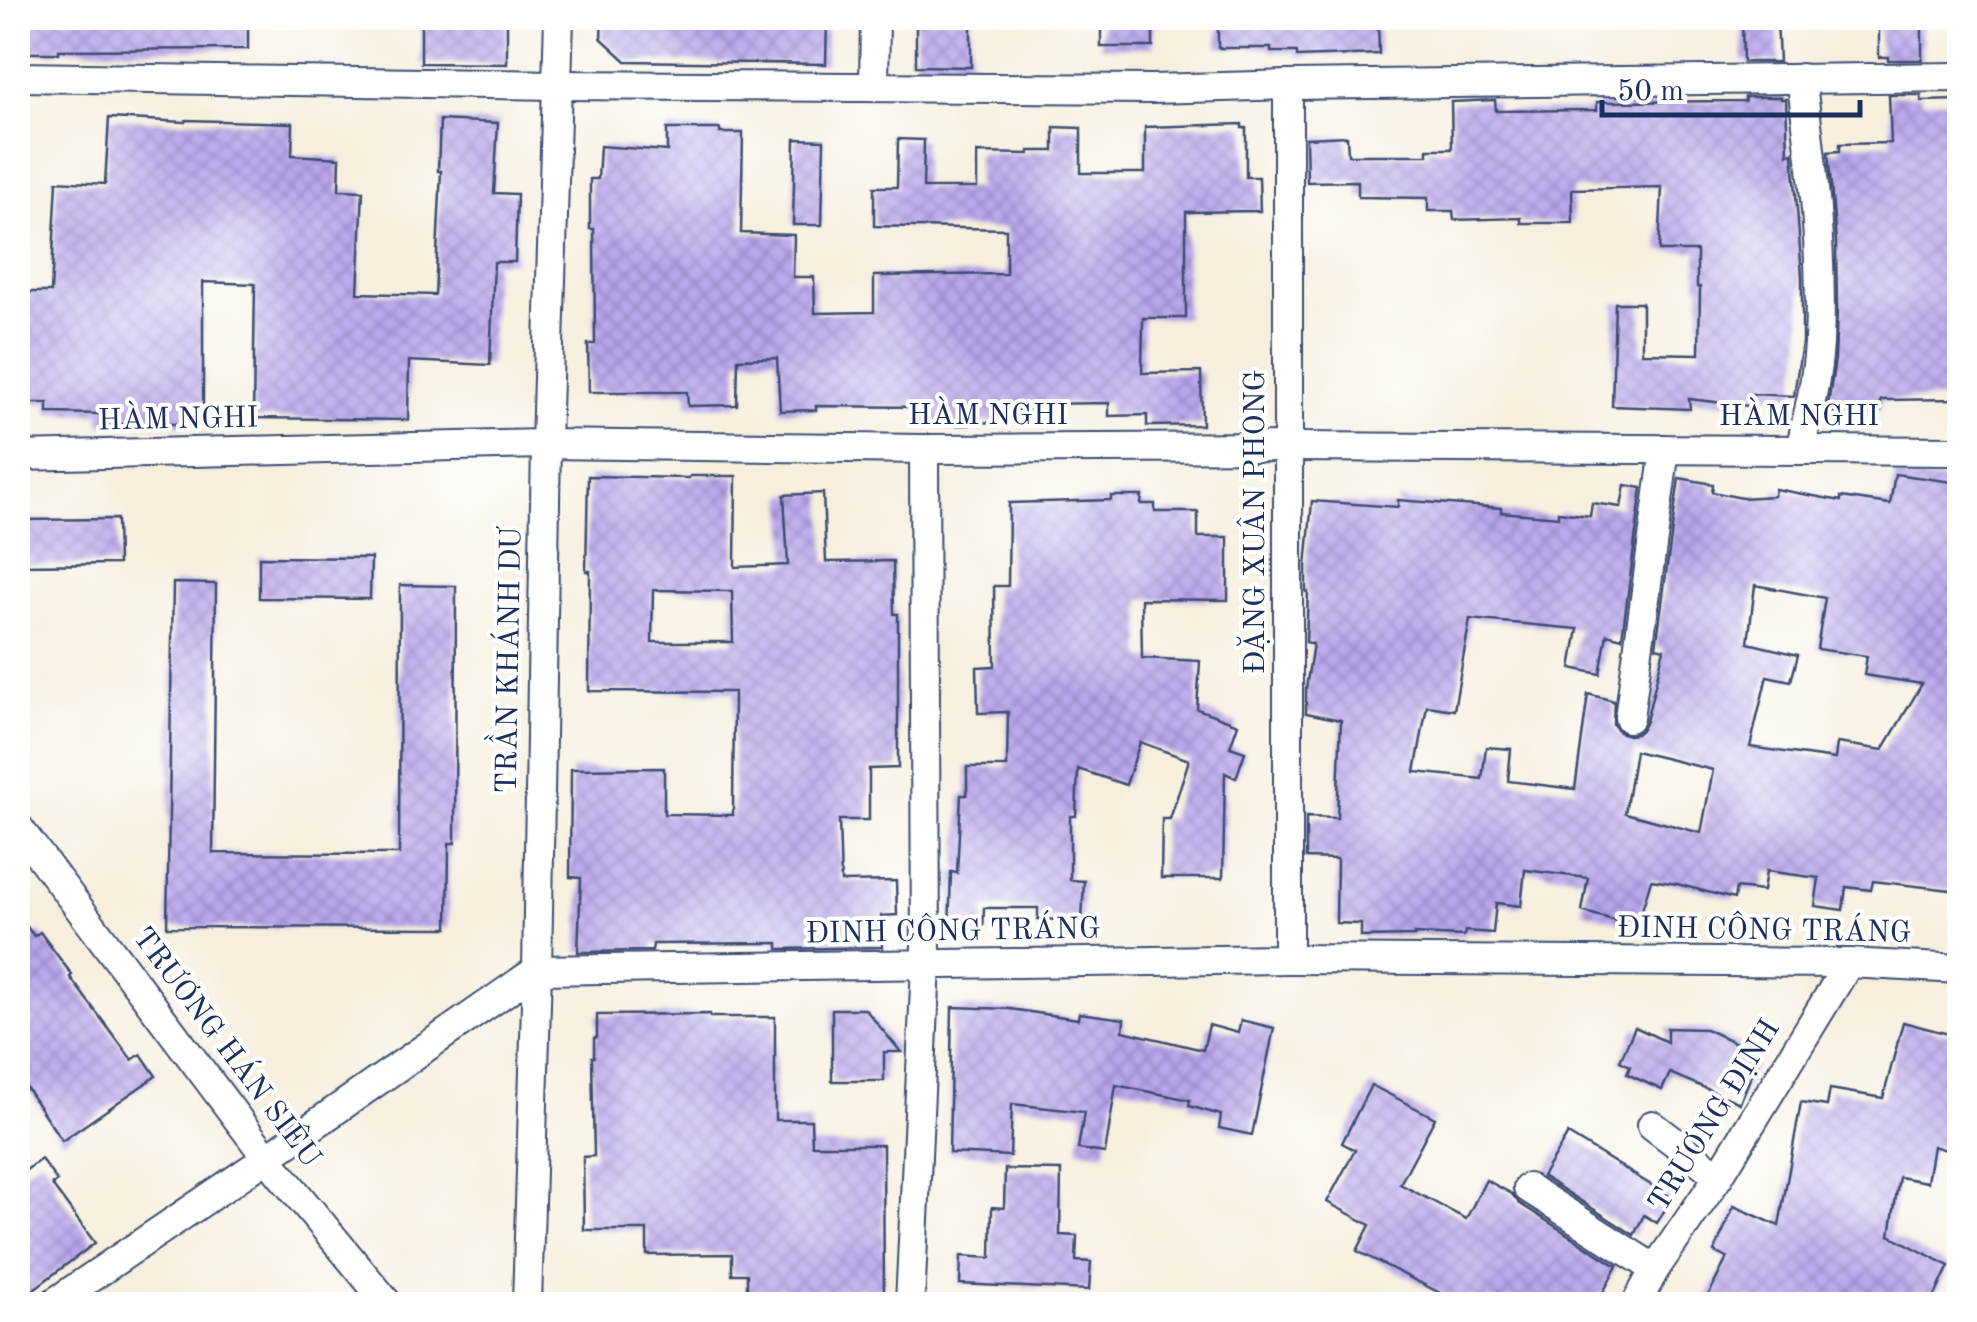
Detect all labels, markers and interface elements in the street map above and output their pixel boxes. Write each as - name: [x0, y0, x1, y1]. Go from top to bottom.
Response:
- scale bar: [1602, 55, 1860, 117]
- text: 50 m: [1617, 77, 1684, 107]
- street label: ĐẶNG XUÂN PHONG: [1236, 370, 1271, 674]
- street label: HÀM NGHI: [908, 396, 1068, 431]
- street label: HÀM NGHI: [1719, 397, 1879, 432]
- street label: HÀM NGHI: [98, 399, 258, 436]
- street label: TRẦN KHÁNH DƯ: [483, 525, 527, 794]
- street label: ĐINH CÔNG TRÁNG: [1616, 908, 1912, 949]
- street label: ĐINH CÔNG TRÁNG: [805, 909, 1101, 950]
- street label: TRƯƠNG HÁN SIÊU: [126, 920, 330, 1173]
- street label: TRƯƠNG ĐỊNH: [1642, 1014, 1786, 1217]

